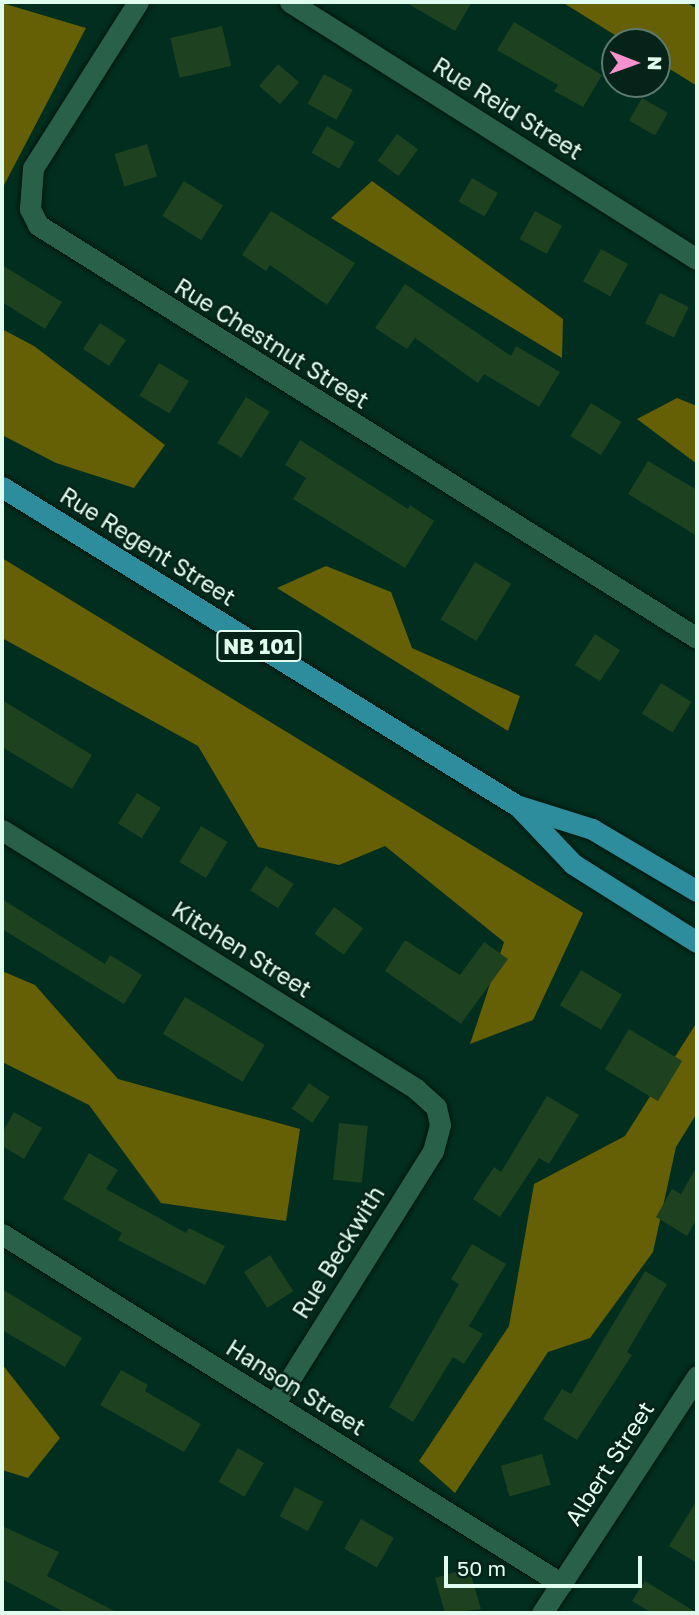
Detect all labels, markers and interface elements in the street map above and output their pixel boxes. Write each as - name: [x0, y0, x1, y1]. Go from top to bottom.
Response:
- north arrow: [601, 28, 671, 98]
- street label: Rue Reid Street: [428, 51, 588, 165]
- text: N: [644, 56, 667, 71]
- street label: Rue Chestnut Street: [170, 272, 374, 414]
- street label: Rue Regent Street: [55, 481, 241, 611]
- road number: NB 101: [215, 628, 303, 664]
- street label: Kitchen Street: [167, 895, 317, 1003]
- street label: Rue Beckwith: [286, 1181, 390, 1323]
- street label: Hanson Street: [221, 1333, 371, 1441]
- street label: Albert Street: [559, 1396, 659, 1530]
- scale bar: [447, 1542, 645, 1586]
- text: 50 m: [457, 1555, 506, 1581]

